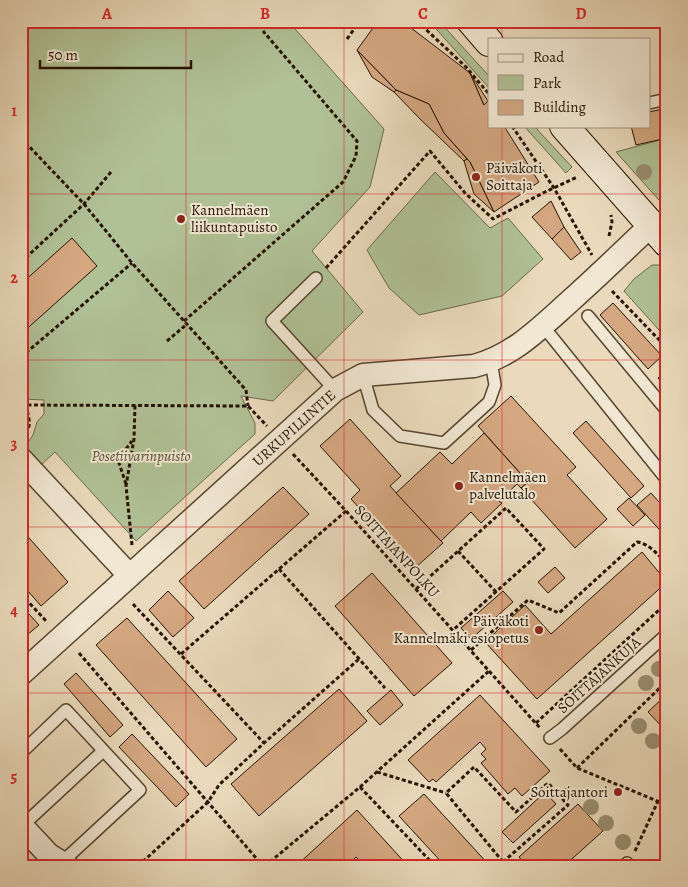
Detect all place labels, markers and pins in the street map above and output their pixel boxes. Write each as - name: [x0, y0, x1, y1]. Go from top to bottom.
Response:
- place label: Päiväkoti Soittaja: [486, 158, 542, 195]
- marker: Päiväkoti Soittaja: [470, 171, 482, 183]
- place label: Kannelmäen liikuntapuisto: [191, 200, 278, 237]
- marker: Kannelmäen liikuntapuisto: [175, 213, 187, 225]
- place label: Kannelmäen palvelutalo: [469, 467, 547, 504]
- marker: Kannelmäen palvelutalo: [453, 480, 465, 492]
- place label: Päiväkoti Kannelmäki esiopetus: [394, 611, 529, 648]
- marker: Päiväkoti Kannelmäki esiopetus: [533, 624, 545, 636]
- place label: Soittajantori: [530, 782, 608, 802]
- marker: Soittajantori: [612, 786, 624, 798]

